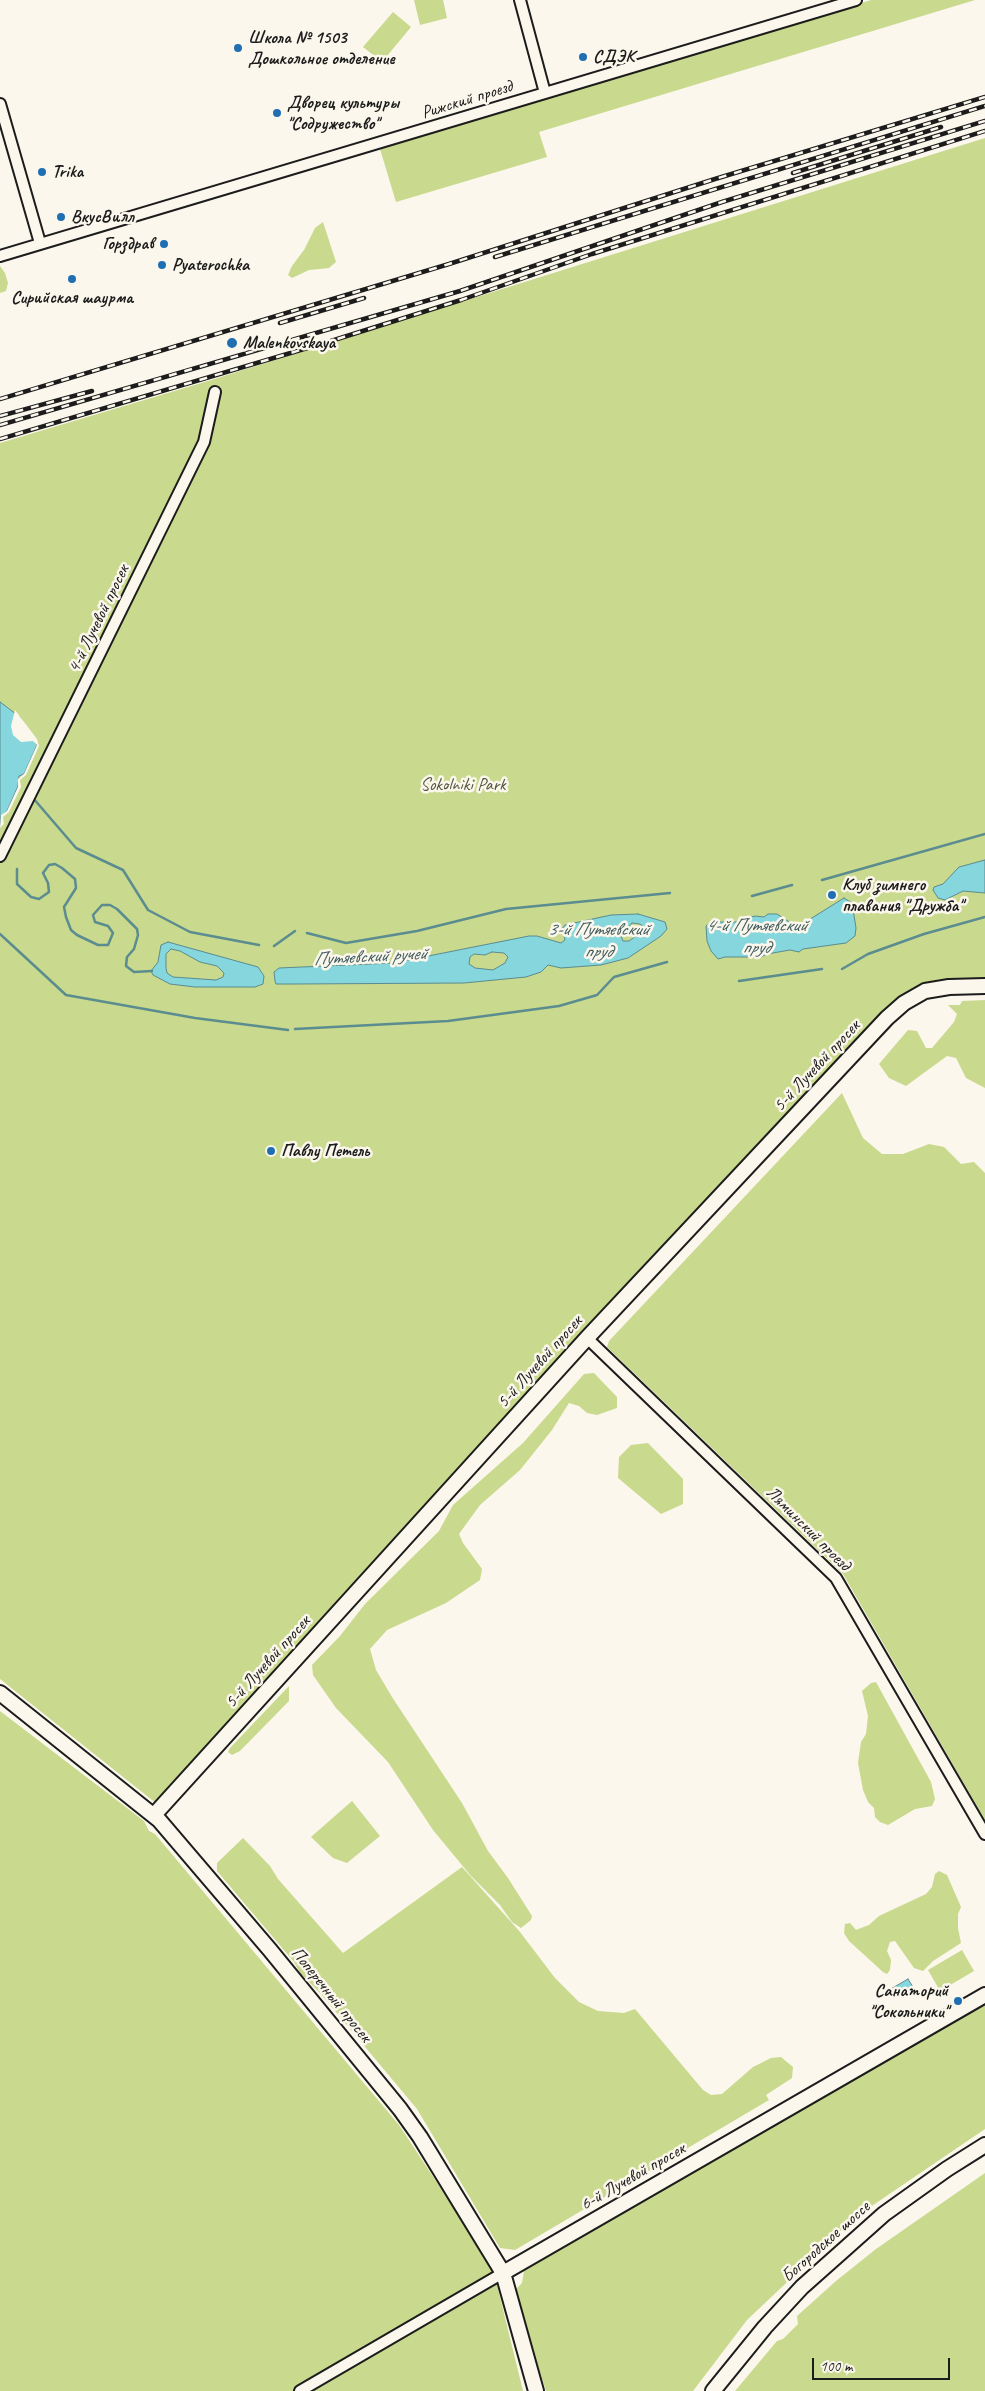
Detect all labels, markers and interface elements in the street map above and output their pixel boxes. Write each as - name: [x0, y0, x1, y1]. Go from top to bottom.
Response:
- place label: Школа № 1503 Дошкольное отделение: [248, 27, 395, 70]
- marker: Школа № 1503 Дошкольное отделение: [232, 42, 244, 54]
- place label: СДЭК: [593, 46, 634, 68]
- marker: СДЭК: [577, 51, 589, 63]
- street label: Рижский проезд: [419, 76, 515, 124]
- place label: Дворец культуры "Содружество": [287, 92, 399, 134]
- marker: Дворец культуры "Содружество": [271, 107, 283, 119]
- place label: Trika: [52, 161, 83, 183]
- marker: Trika: [36, 166, 48, 178]
- place label: ВкусВилл: [71, 206, 134, 228]
- marker: ВкусВилл: [55, 211, 67, 223]
- place label: Горздрав: [103, 233, 154, 255]
- marker: Горздрав: [158, 238, 170, 250]
- place label: Pyaterochka: [172, 254, 249, 276]
- marker: Pyaterochka: [156, 259, 168, 271]
- marker: Сирийская шаурма: [66, 273, 78, 285]
- place label: Сирийская шаурма: [11, 287, 133, 309]
- place label: Malenkovskaya: [243, 332, 335, 354]
- marker: Malenkovskaya: [225, 336, 239, 350]
- street label: 4-й Лучевой просек: [64, 561, 134, 677]
- park label: Sokolniki Park: [420, 774, 506, 796]
- place label: Клуб зимнего плавания "Дружба": [842, 874, 963, 916]
- marker: Клуб зимнего плавания "Дружба": [826, 889, 838, 901]
- water label: 4-й Путяевский пруд: [705, 915, 807, 959]
- water label: 3-й Путяевский пруд: [547, 919, 649, 963]
- water label: Путяевский ручей: [313, 943, 427, 971]
- street label: 5-й Лучевой просек: [769, 1016, 865, 1116]
- place label: Павлу Петель: [281, 1140, 370, 1162]
- marker: Павлу Петель: [265, 1145, 277, 1157]
- street label: 5-й Лучевой просек: [493, 1311, 587, 1413]
- street label: Ляминский проезд: [761, 1482, 855, 1576]
- street label: 5-й Лучевой просек: [221, 1611, 315, 1713]
- street label: Поперечный просек: [286, 1943, 376, 2047]
- place label: Санаторий "Сокольники": [869, 1980, 948, 2022]
- marker: Санаторий "Сокольники": [952, 1995, 964, 2007]
- street label: 6-й Лучевой просек: [577, 2138, 689, 2216]
- street label: Богородское шоссе: [777, 2197, 875, 2287]
- scale bar: [815, 2348, 952, 2380]
- text: 100 m: [820, 2357, 852, 2376]

